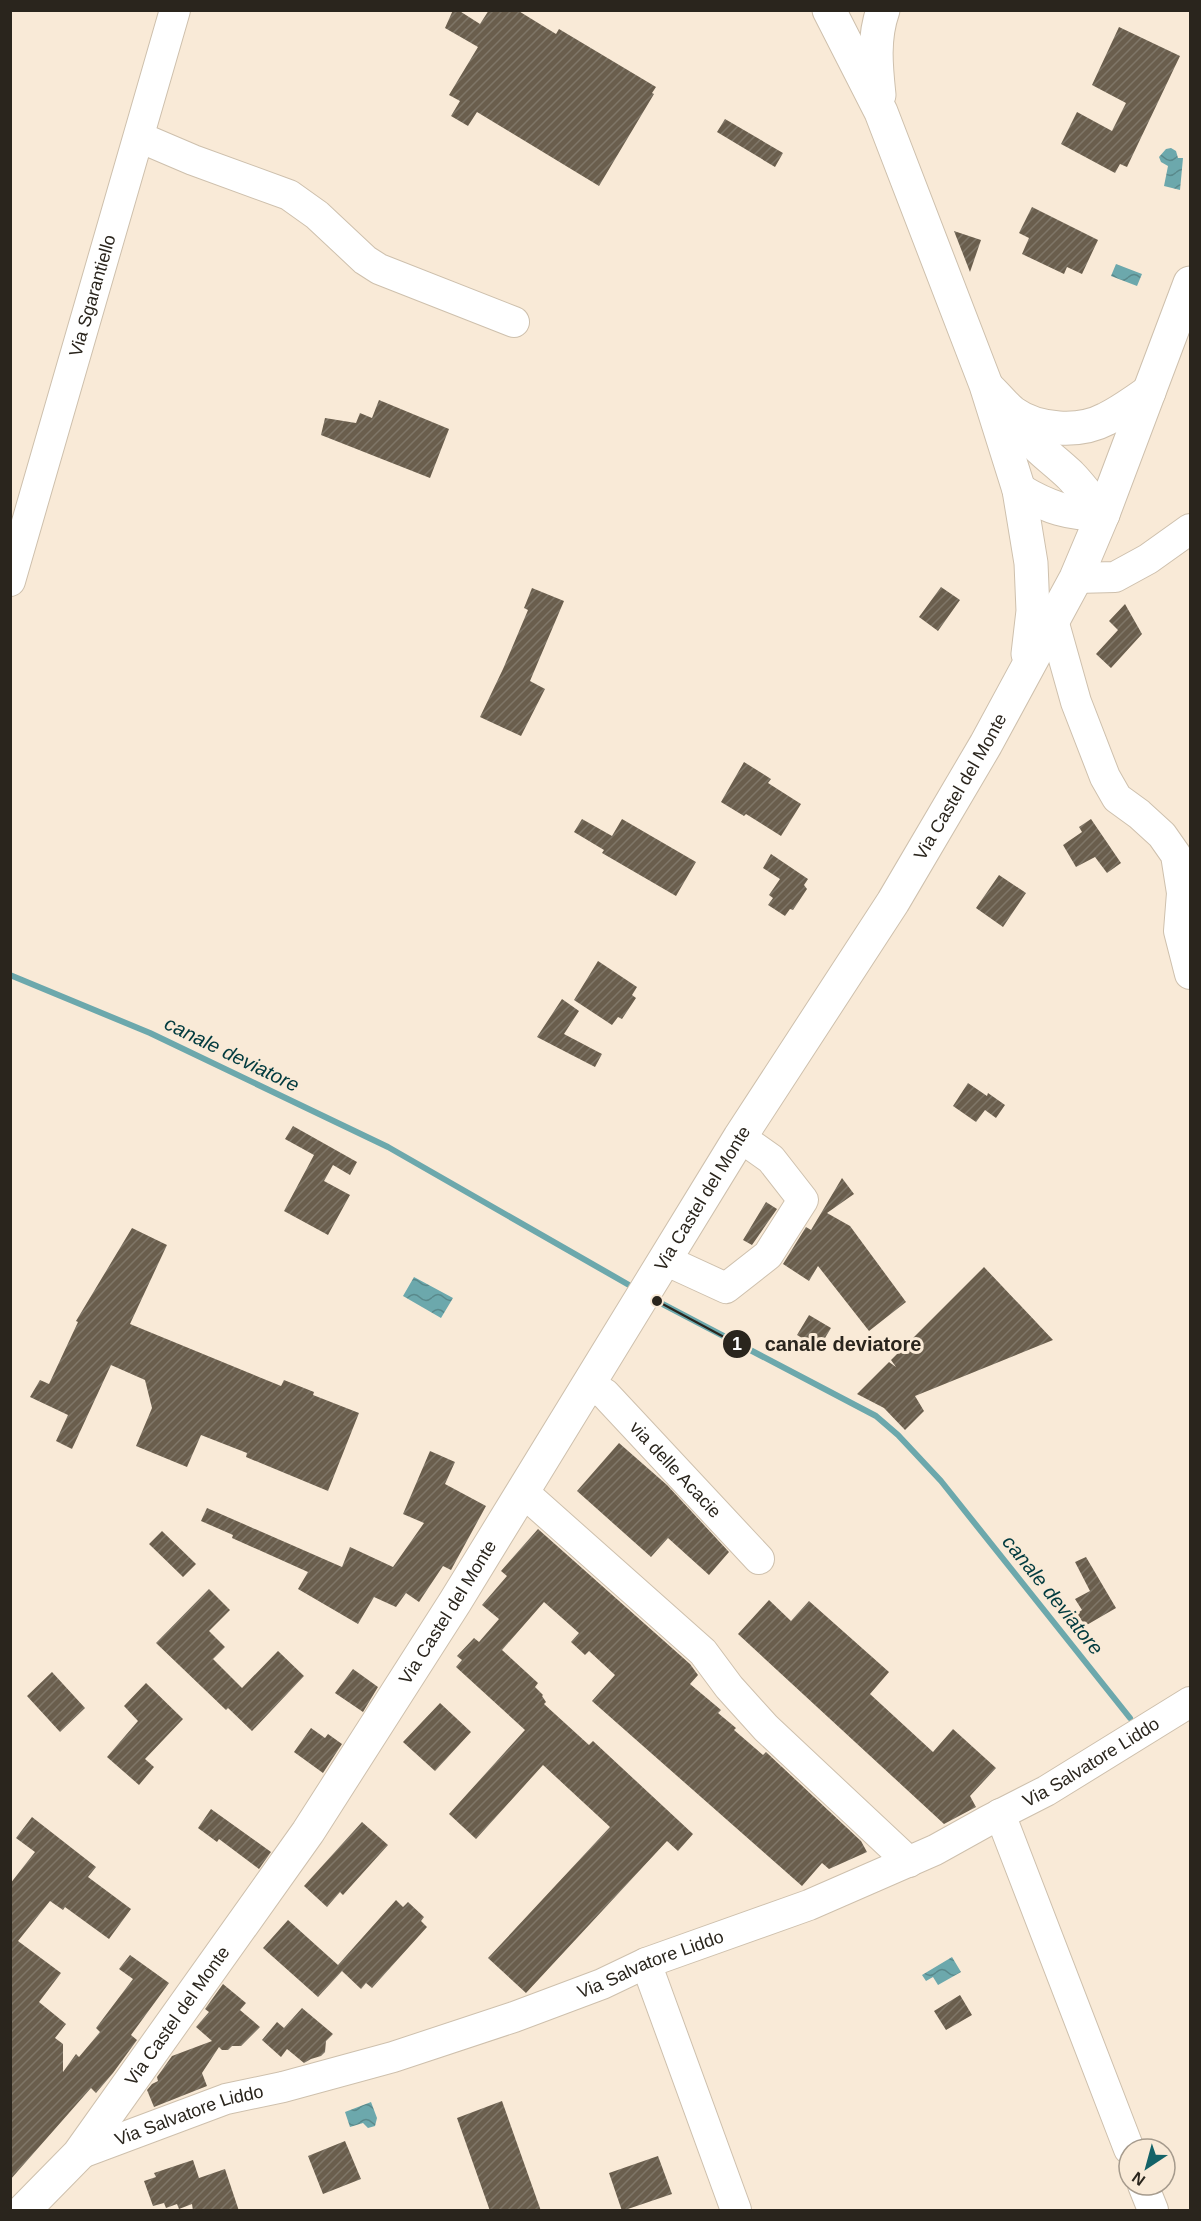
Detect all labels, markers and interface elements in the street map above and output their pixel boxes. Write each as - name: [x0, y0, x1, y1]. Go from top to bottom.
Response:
- street label: Via Sgarantiello: [65, 232, 120, 359]
- street label: Via Castel del Monte: [910, 710, 1011, 863]
- water label: canale deviatore: [161, 1012, 303, 1096]
- street label: Via Castel del Monte: [651, 1122, 754, 1274]
- callout: canale deviatore: [722, 1325, 933, 1363]
- text: canale deviatore: [765, 1333, 921, 1355]
- text: 1: [732, 1334, 742, 1354]
- street label: via delle Acacie: [626, 1417, 725, 1522]
- water label: canale deviatore: [998, 1531, 1108, 1659]
- street label: Via Castel del Monte: [395, 1537, 500, 1688]
- street label: Via Salvatore Liddo: [1020, 1713, 1163, 1811]
- street label: Via Salvatore Liddo: [575, 1926, 726, 2002]
- street label: Via Castel del Monte: [121, 1942, 233, 2089]
- street label: Via Salvatore Liddo: [112, 2081, 265, 2150]
- north arrow: [1117, 2137, 1177, 2197]
- text: N: [1129, 2168, 1148, 2189]

